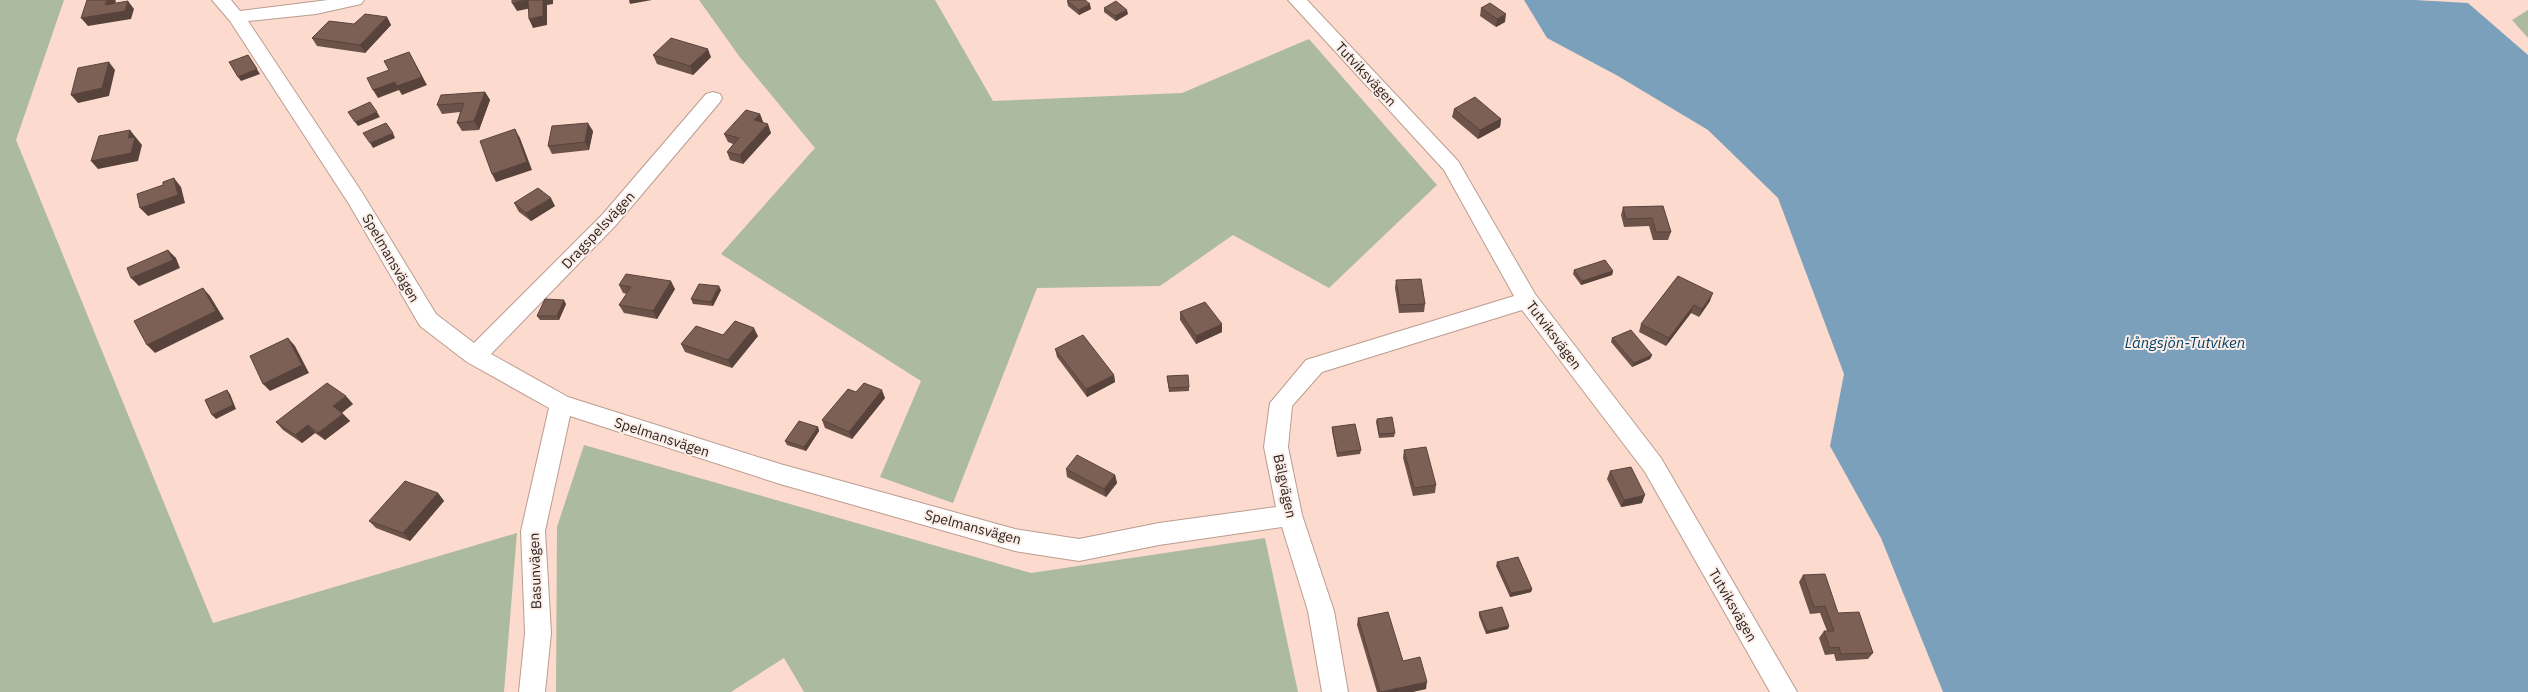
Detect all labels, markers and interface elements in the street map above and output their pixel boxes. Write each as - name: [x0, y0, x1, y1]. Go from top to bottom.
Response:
- street label: Tutviksvägen: [1332, 38, 1400, 110]
- street label: Dragspelsvägen: [557, 187, 639, 273]
- street label: Spelmansvägen: [358, 211, 424, 305]
- street label: Tutviksvägen: [1522, 297, 1586, 373]
- water label: Långsjön-Tutviken: [2125, 333, 2245, 352]
- street label: Spelmansvägen: [612, 413, 712, 461]
- street label: Bälgvägen: [1269, 452, 1301, 520]
- street label: Spelmansvägen: [923, 505, 1023, 549]
- street label: Basunvägen: [525, 532, 545, 610]
- street label: Tutviksvägen: [1705, 565, 1761, 645]

